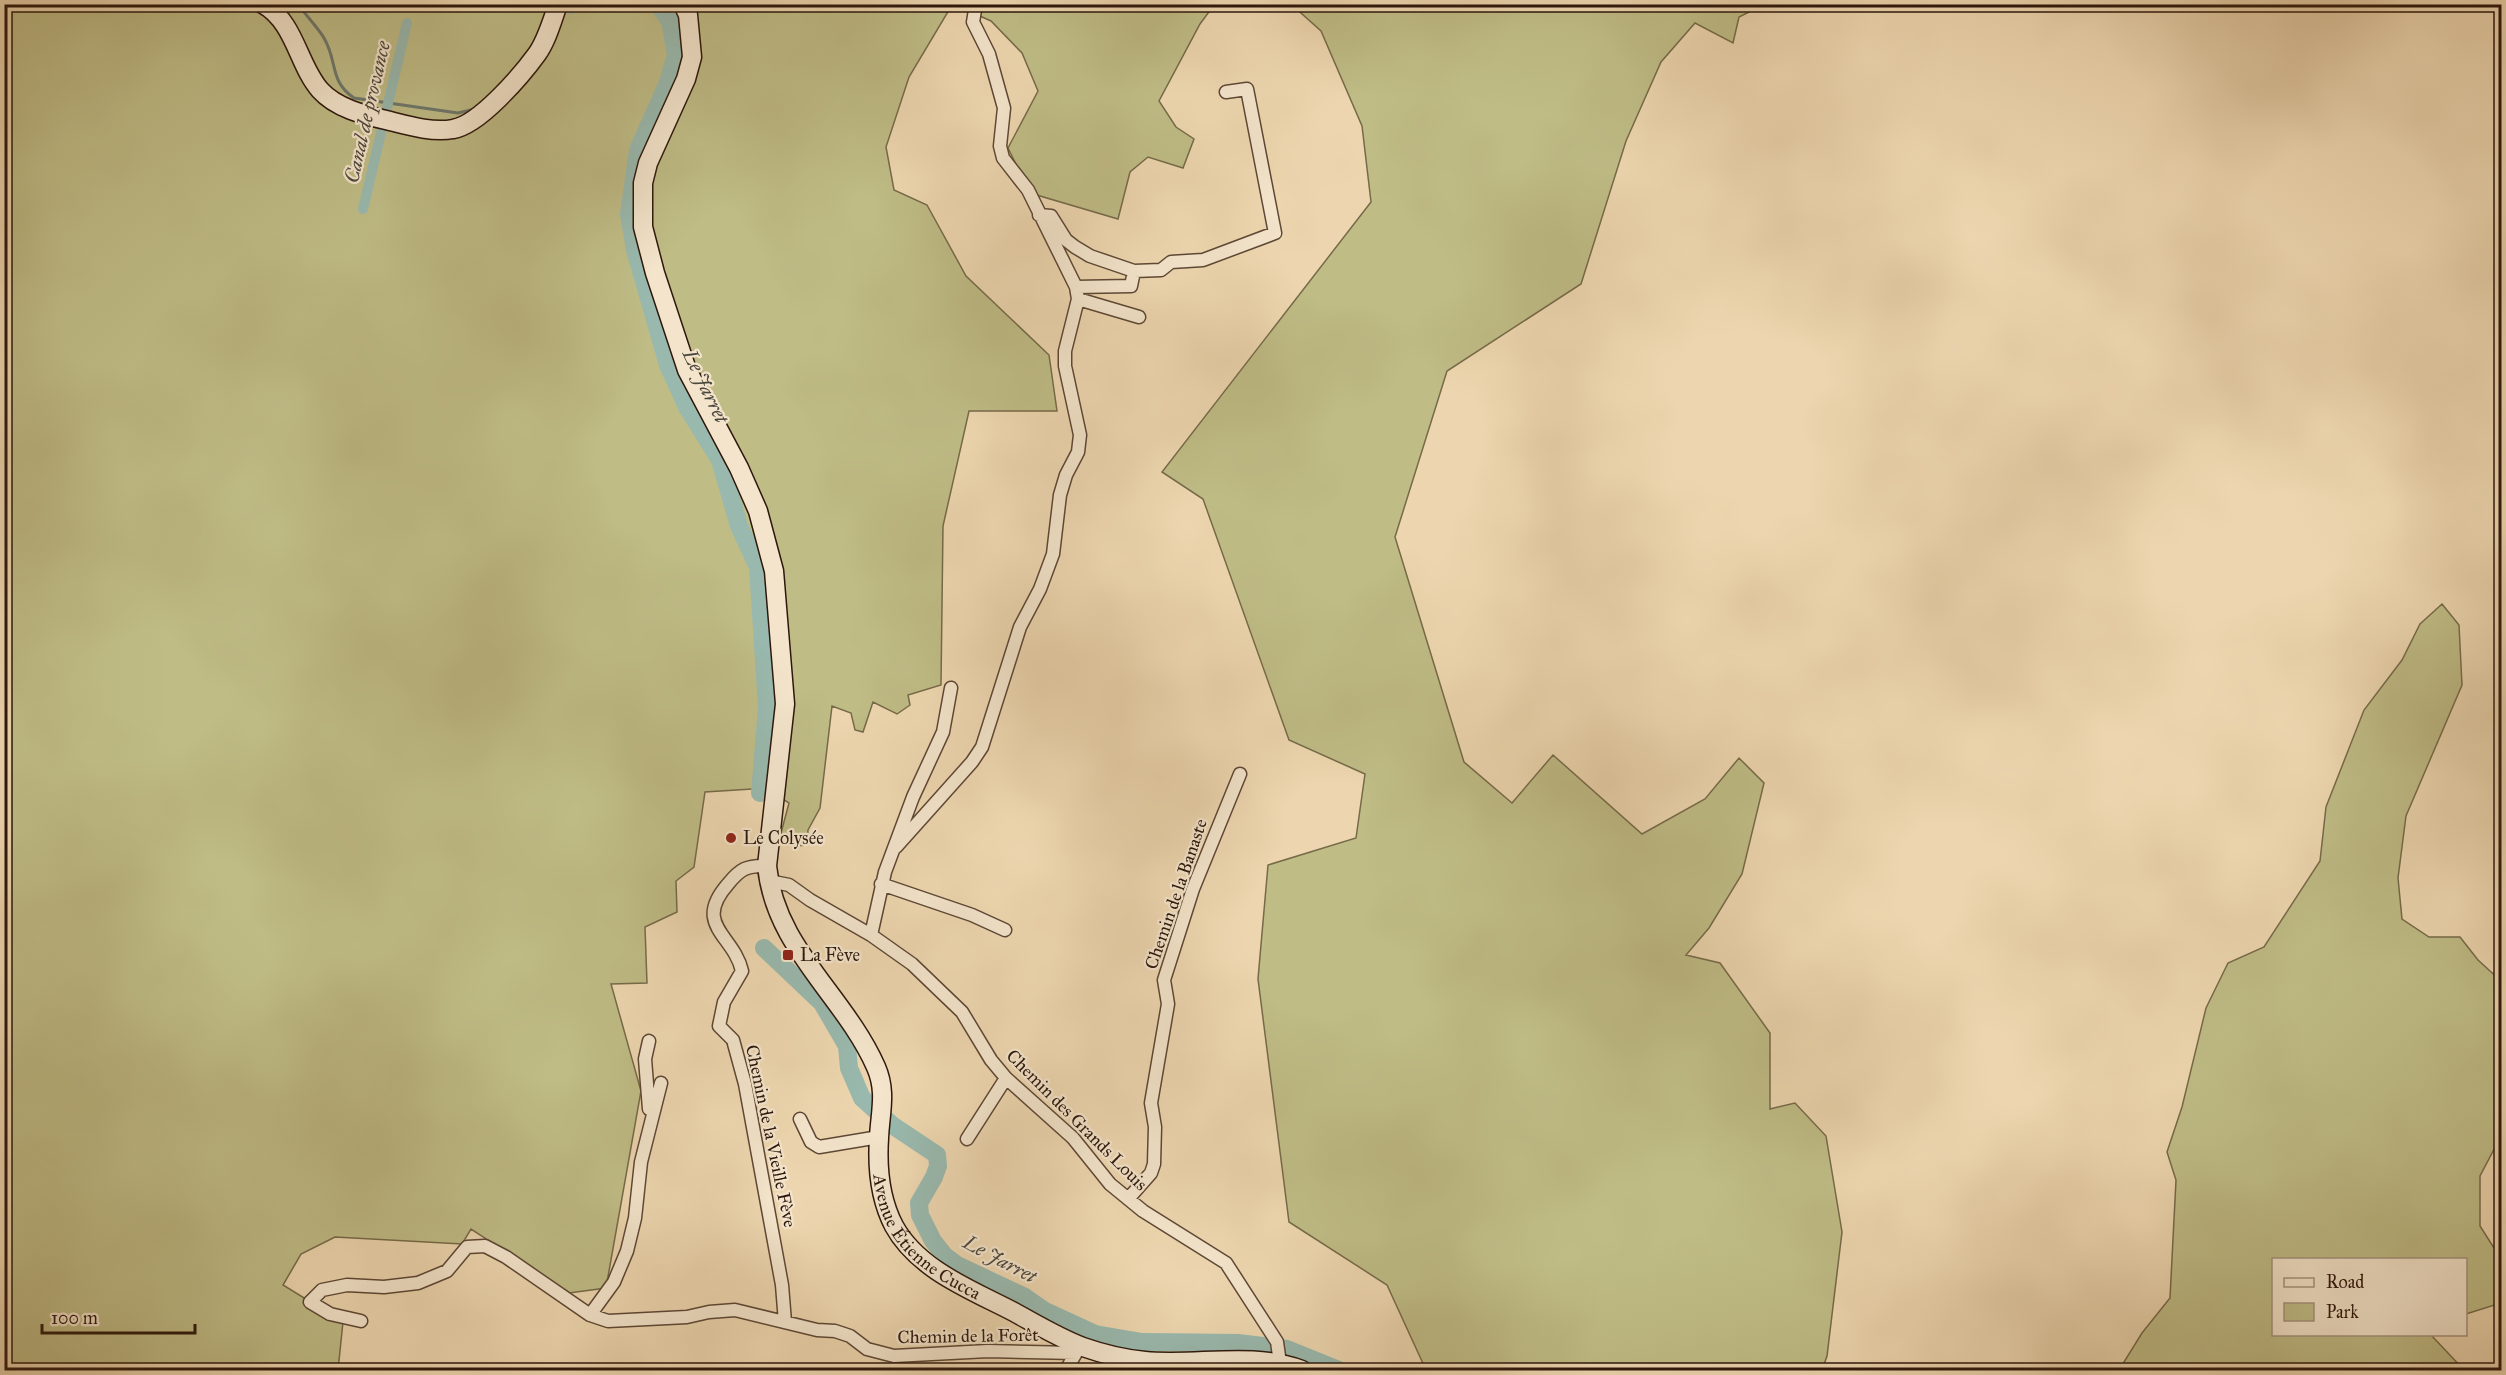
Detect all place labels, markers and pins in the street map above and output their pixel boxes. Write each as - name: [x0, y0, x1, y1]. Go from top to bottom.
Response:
- place label: Le Colysée: [743, 827, 824, 849]
- marker: Le Colysée: [724, 831, 738, 845]
- place label: La Fève: [800, 944, 860, 966]
- marker: La Fève: [781, 948, 795, 962]

